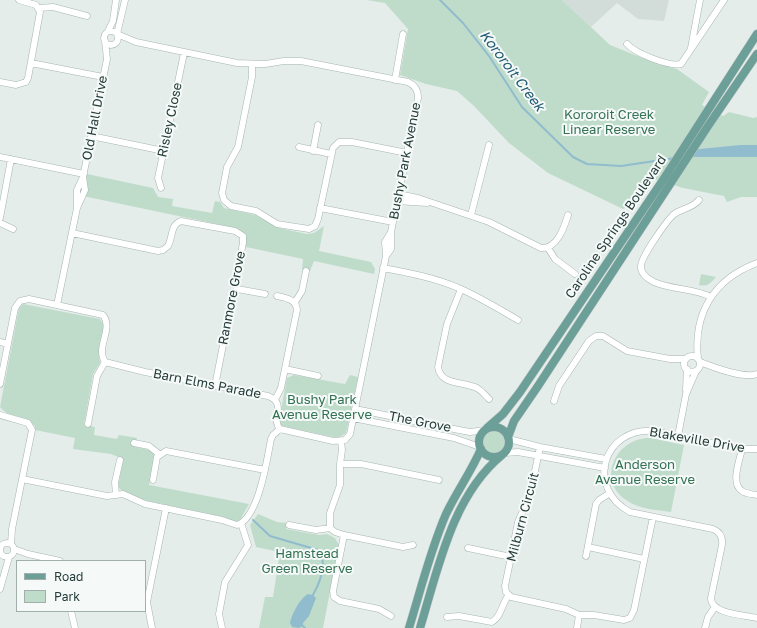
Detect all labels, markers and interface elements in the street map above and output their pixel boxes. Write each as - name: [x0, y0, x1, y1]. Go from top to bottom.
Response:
- water label: Kororoit Creek: [476, 27, 548, 115]
- street label: Old Hall Drive: [79, 74, 111, 162]
- street label: Risley Close: [154, 81, 186, 159]
- street label: Bushy Park Avenue: [386, 101, 424, 221]
- park label: Kororoit Creek Linear Reserve: [563, 107, 655, 138]
- street label: Caroline Springs Boulevard: [562, 152, 670, 302]
- street label: Ranmore Grove: [215, 250, 249, 346]
- street label: Barn Elms Parade: [152, 366, 262, 402]
- park label: Bushy Park Avenue Reserve: [272, 392, 372, 423]
- street label: The Grove: [388, 408, 452, 436]
- street label: Blakeville Drive: [648, 424, 746, 456]
- park label: Anderson Avenue Reserve: [595, 457, 695, 488]
- street label: Milburn Circuit: [504, 471, 542, 563]
- park label: Hamstead Green Reserve: [261, 546, 353, 577]
- legend: [16, 560, 146, 612]
- text: Road: [54, 569, 83, 584]
- text: Park: [54, 589, 80, 604]

